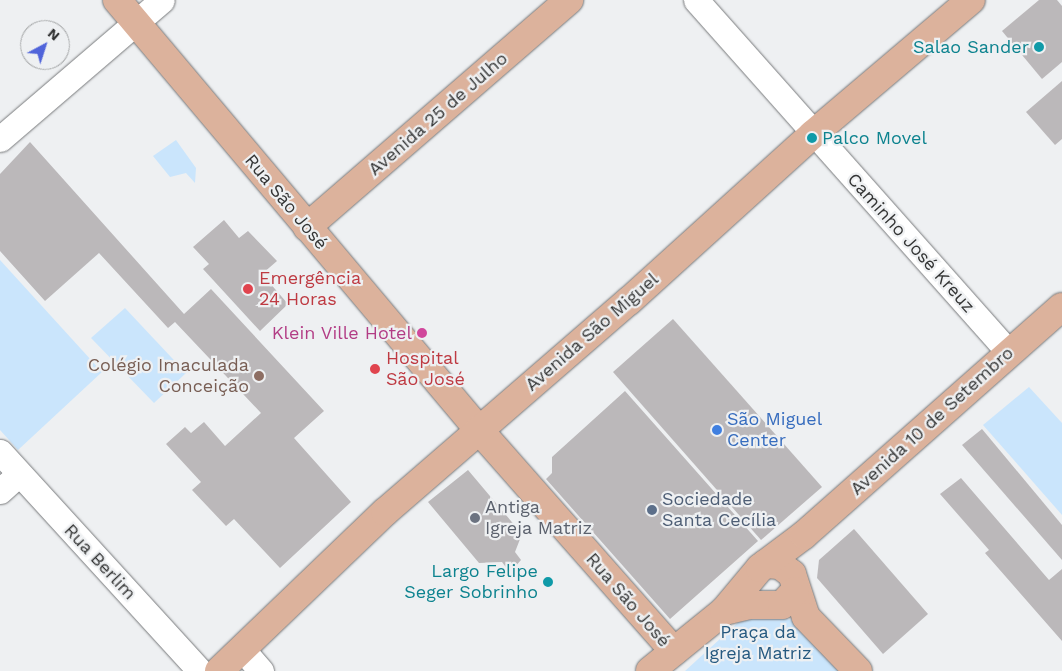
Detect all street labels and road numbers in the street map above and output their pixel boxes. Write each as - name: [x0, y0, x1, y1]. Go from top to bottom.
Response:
- street label: Avenida 25 de Julho: [364, 47, 512, 181]
- street label: Rua São José: [240, 150, 332, 254]
- street label: Caminho José Kreuz: [843, 169, 979, 317]
- street label: Avenida São Miguel: [521, 268, 663, 396]
- street label: Avenida 10 de Setembro: [846, 342, 1018, 500]
- street label: Rua Berlim: [59, 519, 141, 605]
- street label: Rua São José: [581, 548, 675, 652]

